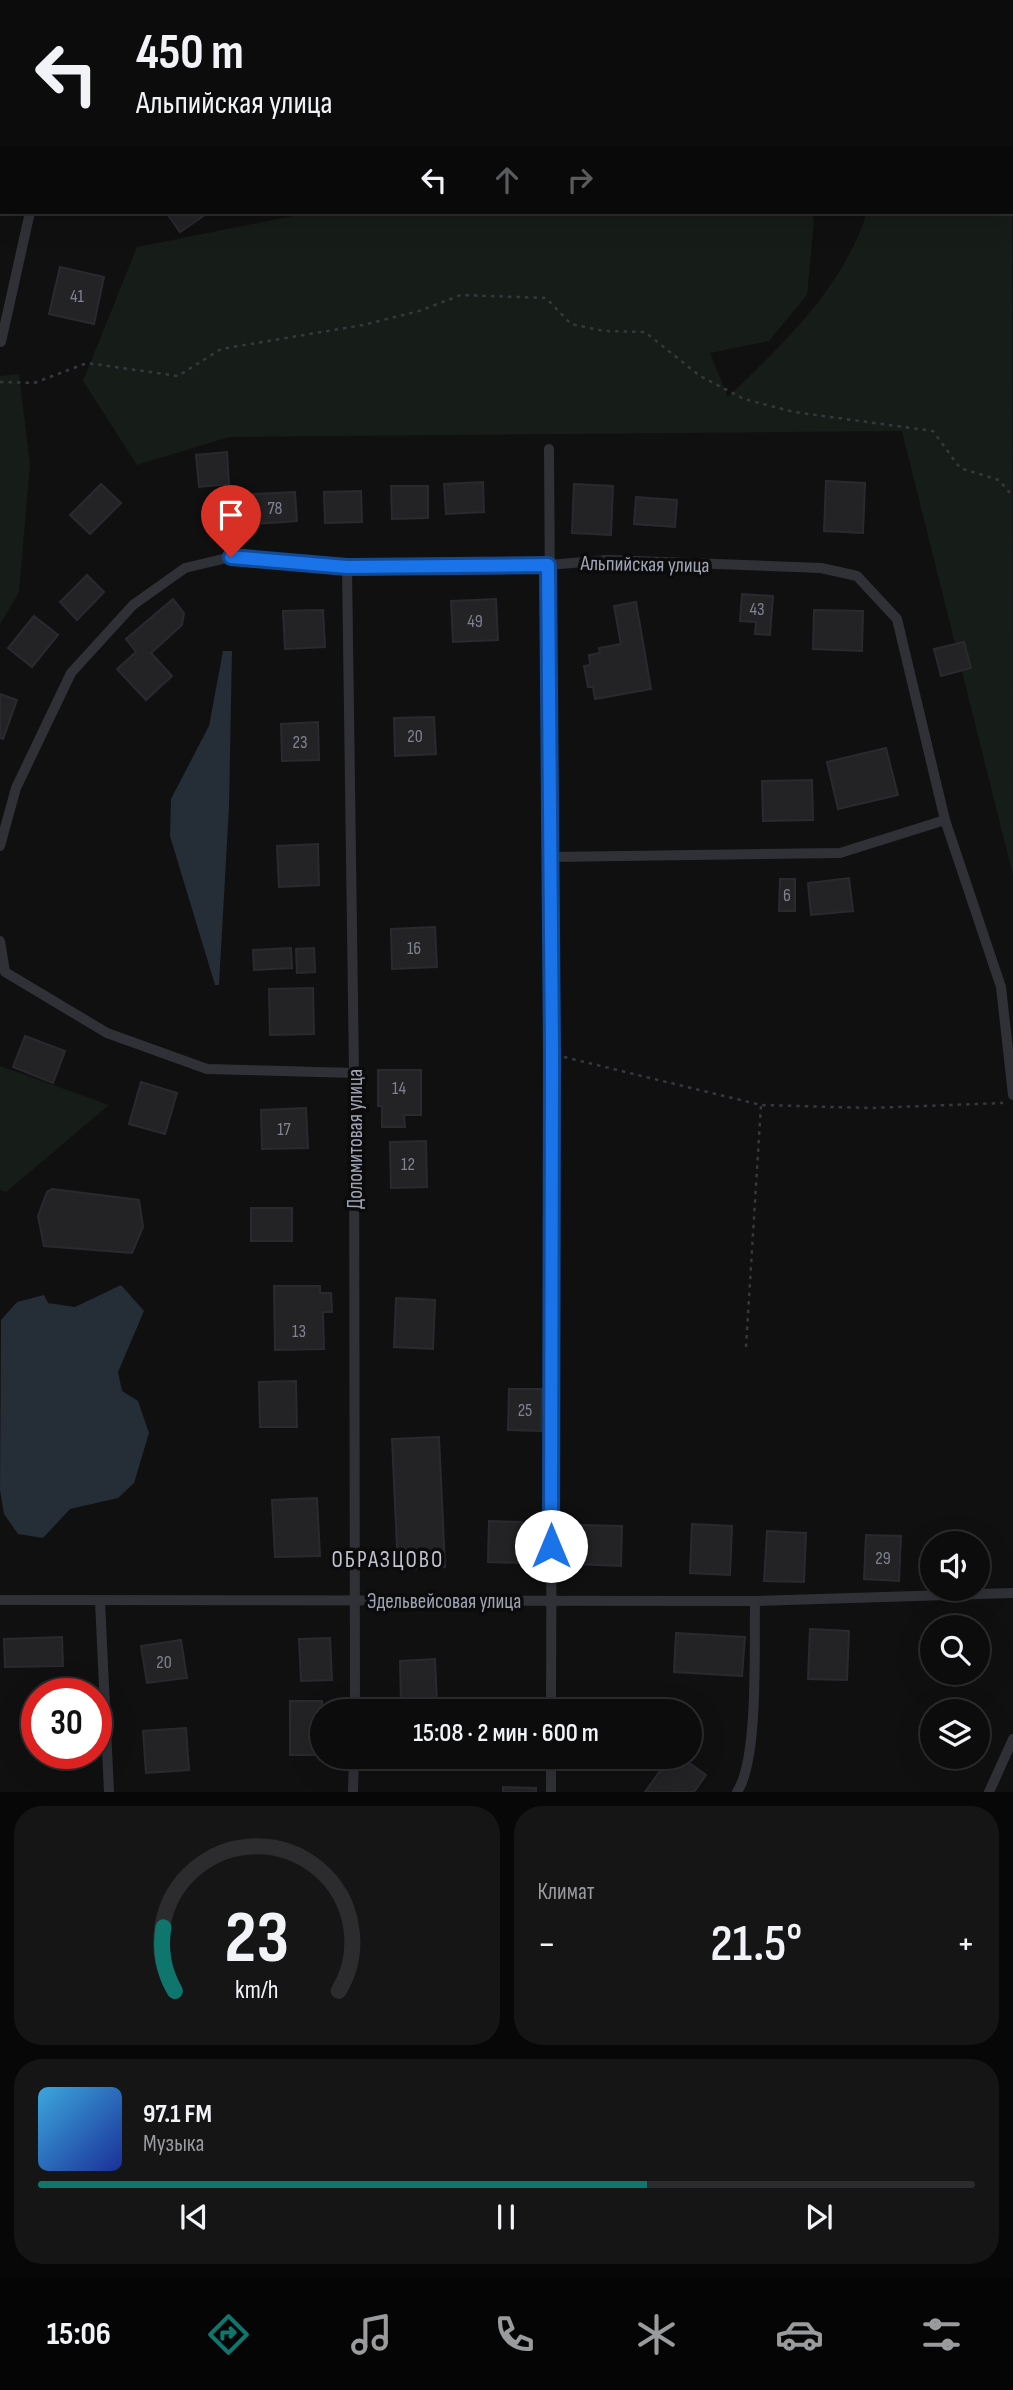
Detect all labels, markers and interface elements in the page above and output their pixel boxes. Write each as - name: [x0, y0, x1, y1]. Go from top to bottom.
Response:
- text: 450 m: [136, 24, 244, 83]
- icon: left: [21, 28, 112, 119]
- text: Альпийская улица: [136, 84, 333, 123]
- icon: left: [415, 161, 453, 199]
- icon: ahead: [488, 161, 526, 199]
- icon: right: [561, 161, 599, 199]
- house number: 41: [70, 286, 85, 307]
- pin: [201, 485, 261, 557]
- icon: arrive: [212, 496, 250, 534]
- house number: 78: [267, 498, 283, 519]
- street label: Альпийская улица: [579, 551, 710, 578]
- house number: 43: [749, 599, 765, 620]
- house number: 49: [467, 611, 483, 632]
- house number: 20: [407, 726, 423, 747]
- house number: 23: [293, 732, 308, 753]
- house number: 6: [783, 885, 791, 906]
- house number: 16: [407, 938, 421, 959]
- street label: Доломитовая улица: [343, 1069, 368, 1209]
- house number: 14: [392, 1078, 406, 1099]
- house number: 17: [277, 1119, 292, 1140]
- house number: 12: [401, 1154, 415, 1175]
- house number: 13: [292, 1321, 306, 1342]
- house number: 25: [518, 1400, 532, 1421]
- position arrow: [514, 1509, 588, 1583]
- map controls: [920, 1531, 990, 1769]
- button: sound: [920, 1531, 990, 1601]
- district label: ОБРАЗЦОВО: [332, 1546, 444, 1574]
- house number: 29: [875, 1548, 891, 1569]
- street label: Эдельвейсовая улица: [367, 1589, 521, 1614]
- button: search: [920, 1615, 990, 1685]
- house number: 20: [156, 1652, 172, 1673]
- speed limit sign: 30: [21, 1678, 112, 1769]
- button: layers: [920, 1699, 990, 1769]
- text: 15:08 · 2 мин · 600 m: [413, 1718, 599, 1749]
- text: Климат: [538, 1878, 595, 1906]
- text: 23: [224, 1896, 289, 1984]
- text: 21.5°: [710, 1913, 802, 1976]
- text: −: [538, 1922, 556, 1967]
- text: +: [956, 1922, 975, 1967]
- text: km/h: [235, 1975, 278, 2006]
- text: 97.1 FM: [143, 2099, 212, 2130]
- text: Музыка: [143, 2130, 204, 2158]
- icon: previous: [175, 2198, 213, 2236]
- icon: pause: [487, 2198, 525, 2236]
- icon: next: [800, 2198, 838, 2236]
- icon: directions: [204, 2310, 253, 2359]
- icon: music: [347, 2310, 396, 2359]
- icon: phone: [490, 2310, 539, 2359]
- icon: climate: [632, 2310, 681, 2359]
- icon: car: [775, 2310, 824, 2359]
- icon: filters: [917, 2310, 966, 2359]
- text: 15:06: [47, 2315, 111, 2354]

